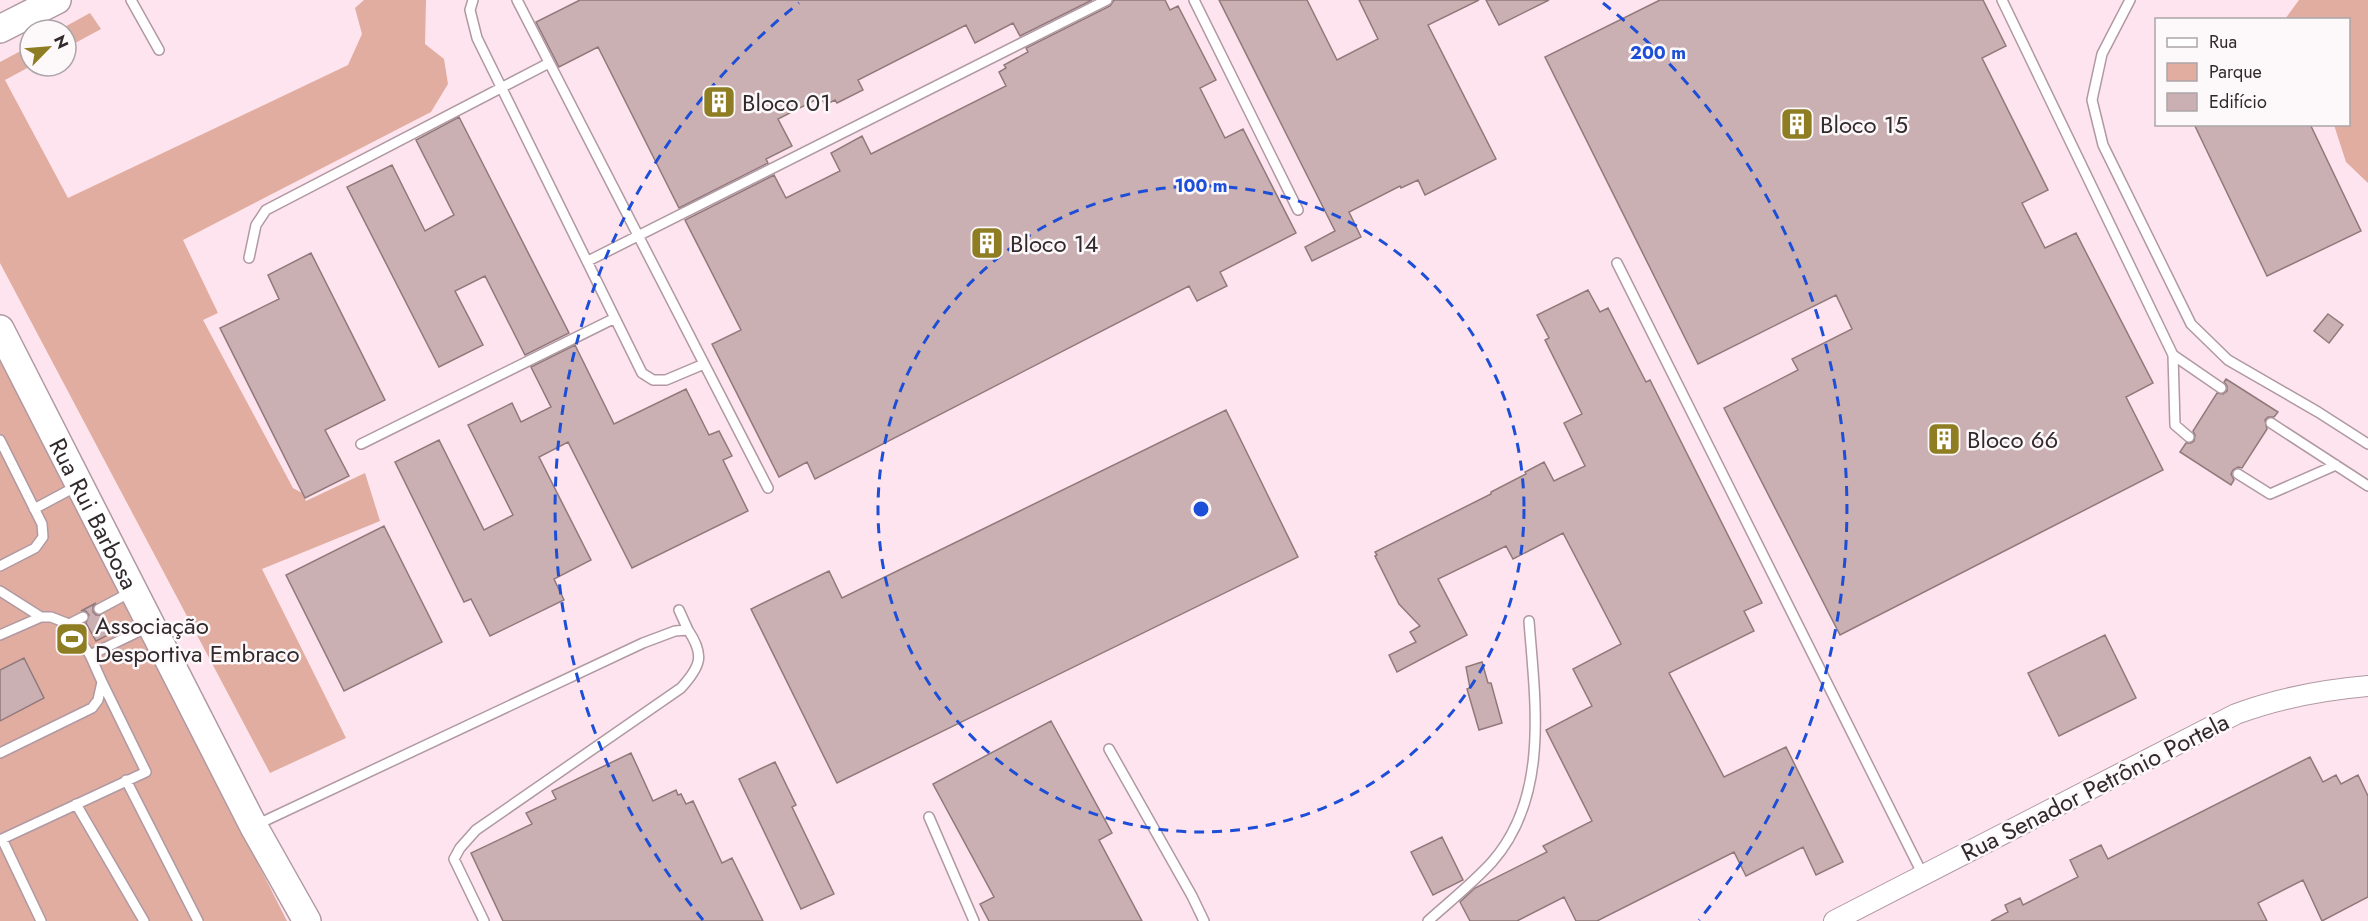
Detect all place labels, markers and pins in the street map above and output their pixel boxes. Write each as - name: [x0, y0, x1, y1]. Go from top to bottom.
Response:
- building icon: Bloco 01: [701, 84, 737, 120]
- place label: Bloco 01: [742, 85, 831, 120]
- building icon: Bloco 15: [1779, 106, 1815, 142]
- place label: Bloco 15: [1820, 107, 1908, 142]
- building icon: Bloco 14: [969, 225, 1005, 261]
- place label: Bloco 14: [1010, 226, 1099, 261]
- building icon: Bloco 66: [1926, 421, 1962, 457]
- place label: Bloco 66: [1967, 422, 2058, 457]
- centre of rings: [1191, 499, 1211, 519]
- place label: Associação Desportiva Embraco: [95, 608, 300, 671]
- sports icon: Associação Desportiva Embraco: [54, 621, 90, 657]

